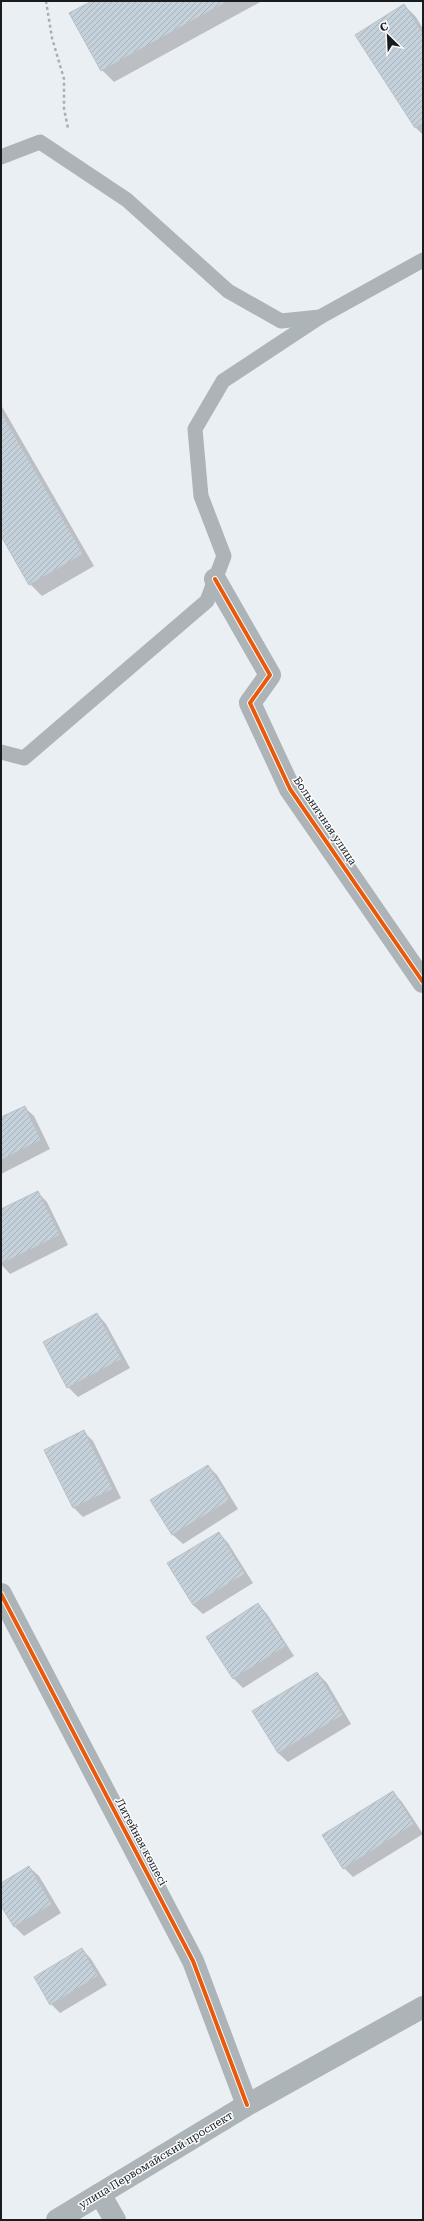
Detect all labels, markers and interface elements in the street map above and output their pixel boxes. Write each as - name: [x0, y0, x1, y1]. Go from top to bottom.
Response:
- north arrow: [368, 16, 408, 56]
- text: С: [378, 20, 391, 35]
- street label: Больничная улица: [291, 774, 359, 868]
- street label: Литейная көшесі: [112, 1796, 170, 1888]
- street label: улица Первомайский проспект: [77, 2109, 235, 2211]

